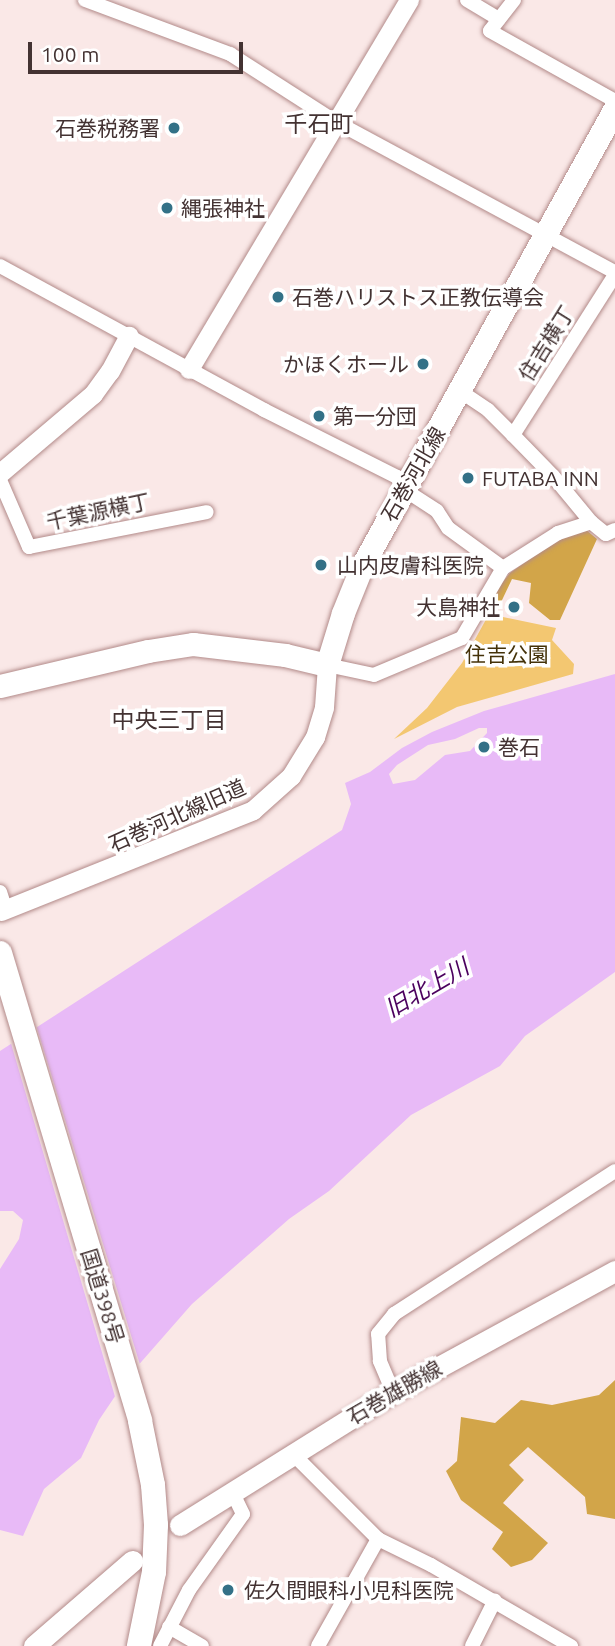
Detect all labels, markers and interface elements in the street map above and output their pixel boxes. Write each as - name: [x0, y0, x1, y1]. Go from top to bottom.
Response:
- scale bar: [32, 28, 247, 72]
- text: 100 m: [41, 42, 99, 66]
- district label: 千石町: [285, 110, 353, 138]
- place label: 石巻税務署: [55, 115, 160, 141]
- marker: 石巻税務署: [166, 120, 182, 136]
- place label: 縄張神社: [181, 195, 265, 221]
- marker: 縄張神社: [159, 200, 175, 216]
- place label: 石巻ハリストス正教伝導会: [292, 284, 544, 310]
- marker: 石巻ハリストス正教伝導会: [270, 289, 286, 305]
- street label: 住吉横丁: [513, 301, 579, 385]
- place label: かほくホール: [283, 351, 409, 377]
- marker: かほくホール: [415, 356, 431, 372]
- place label: 第一分団: [333, 403, 417, 429]
- marker: 第一分団: [311, 408, 327, 424]
- street label: 石巻河北線: [376, 422, 450, 526]
- place label: FUTABA INN: [482, 465, 599, 491]
- marker: FUTABA INN: [460, 470, 476, 486]
- street label: 千葉源横丁: [44, 488, 152, 534]
- place label: 山内皮膚科医院: [337, 552, 484, 578]
- marker: 山内皮膚科医院: [311, 555, 331, 575]
- place label: 大島神社: [416, 594, 500, 620]
- marker: 大島神社: [506, 599, 522, 615]
- park label: 住吉公園: [465, 641, 549, 667]
- district label: 中央三丁目: [112, 706, 226, 734]
- place label: 巻石: [498, 734, 540, 760]
- marker: 巻石: [476, 739, 492, 755]
- street label: 石巻河北線旧道: [105, 774, 249, 856]
- water label: 旧北上川: [380, 953, 474, 1023]
- street label: 国道398号: [77, 1245, 129, 1347]
- street label: 石巻雄勝線: [342, 1355, 446, 1429]
- place label: 佐久間眼科小児科医院: [244, 1577, 454, 1603]
- marker: 佐久間眼科小児科医院: [218, 1580, 238, 1600]

